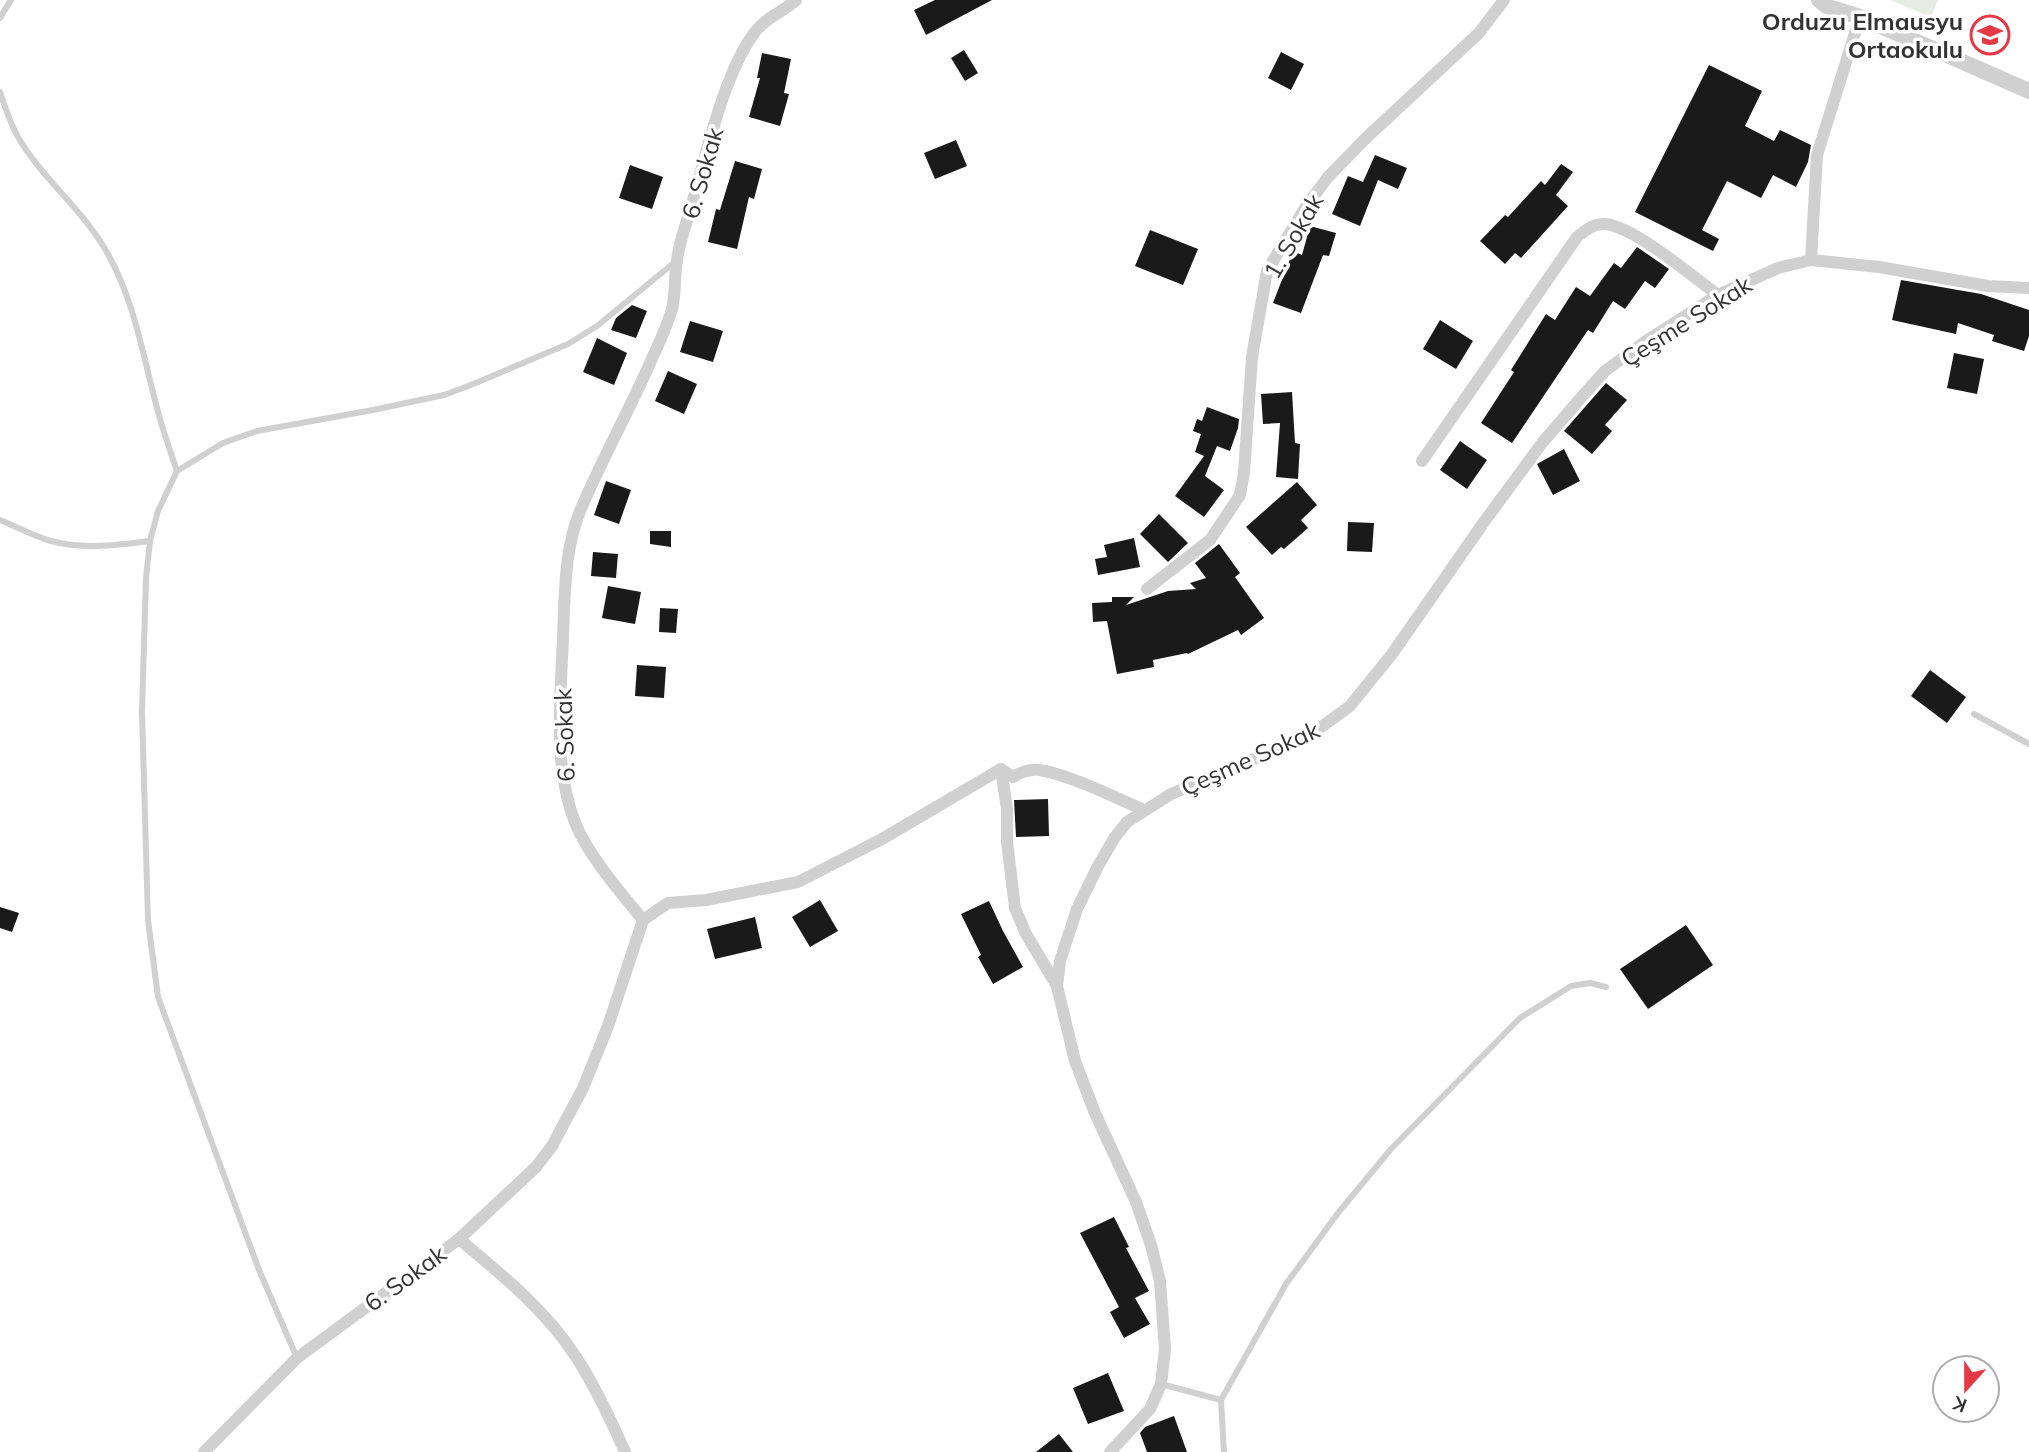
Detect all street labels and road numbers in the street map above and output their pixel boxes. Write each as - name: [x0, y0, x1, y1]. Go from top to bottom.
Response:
- street label: 6. Sokak: [675, 123, 730, 222]
- street label: 1. Sokak: [1257, 187, 1330, 284]
- street label: Çeşme Sokak: [1615, 269, 1757, 373]
- street label: 6. Sokak: [547, 687, 581, 782]
- street label: Çeşme Sokak: [1176, 714, 1325, 802]
- street label: 6. Sokak: [358, 1238, 452, 1318]

